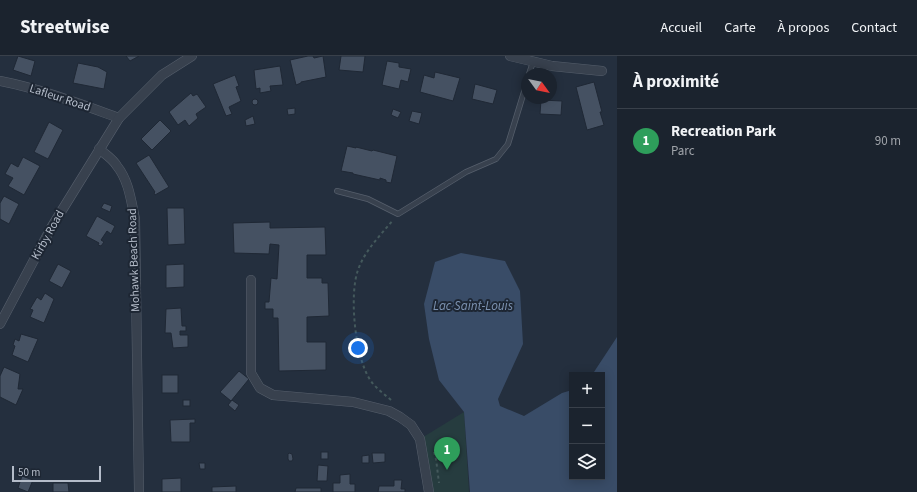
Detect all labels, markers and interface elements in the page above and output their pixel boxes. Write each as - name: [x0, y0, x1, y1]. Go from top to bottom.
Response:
- text: Streetwise: [20, 14, 110, 41]
- text: Accueil: [661, 18, 702, 38]
- text: Carte: [724, 18, 756, 38]
- text: À propos: [778, 18, 829, 38]
- text: Contact: [851, 18, 897, 38]
- north arrow: [521, 68, 557, 104]
- text: À proximité: [633, 70, 719, 94]
- street label: Lafleur Road: [27, 80, 93, 116]
- text: Recreation Park: [671, 121, 776, 142]
- text: 1: [643, 132, 649, 150]
- text: 90 m: [875, 132, 901, 150]
- text: Parc: [671, 142, 695, 160]
- street label: Kirby Road: [27, 207, 69, 263]
- street label: Mohawk Beach Road: [124, 208, 144, 312]
- water label: Lac Saint-Louis: [433, 297, 513, 315]
- your location: [348, 338, 368, 358]
- map controls: [569, 372, 605, 480]
- button: +: [569, 372, 605, 408]
- button: −: [569, 408, 605, 444]
- pin: 1: [434, 437, 460, 470]
- button: layers: [569, 444, 605, 480]
- scale bar: [12, 464, 101, 483]
- text: 50 m: [18, 465, 40, 480]

